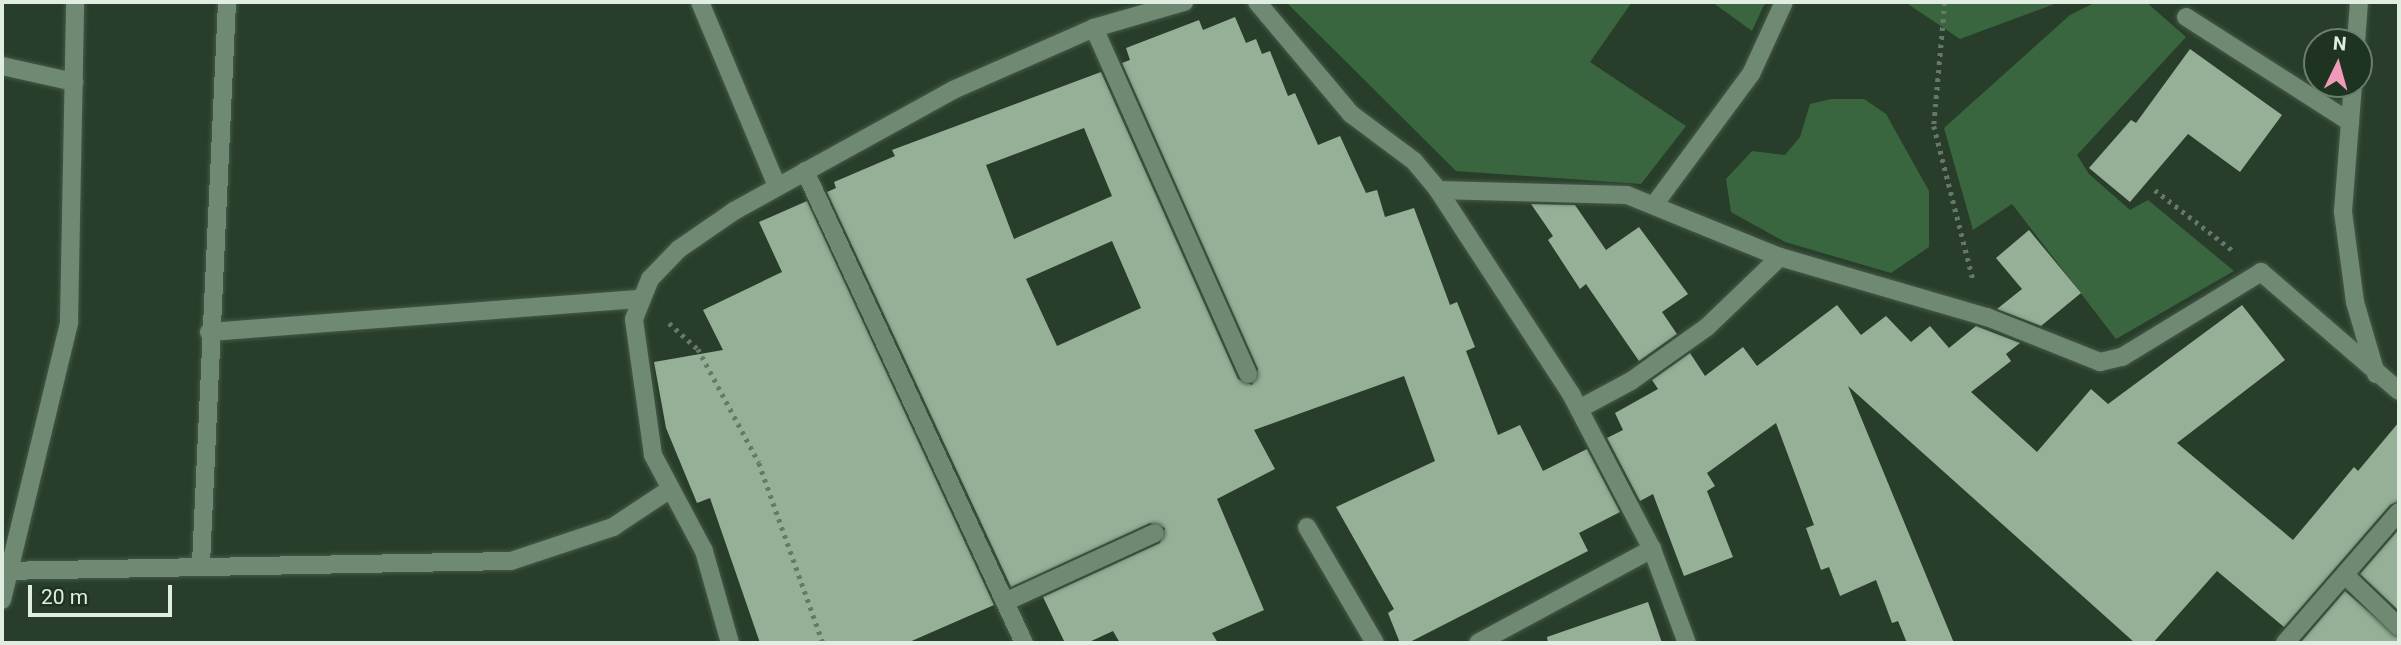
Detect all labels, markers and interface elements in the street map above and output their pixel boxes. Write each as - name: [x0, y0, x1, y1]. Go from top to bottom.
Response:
- north arrow: [2303, 28, 2373, 98]
- text: N: [2332, 32, 2347, 56]
- scale bar: [32, 572, 175, 616]
- text: 20 m: [41, 585, 88, 609]

